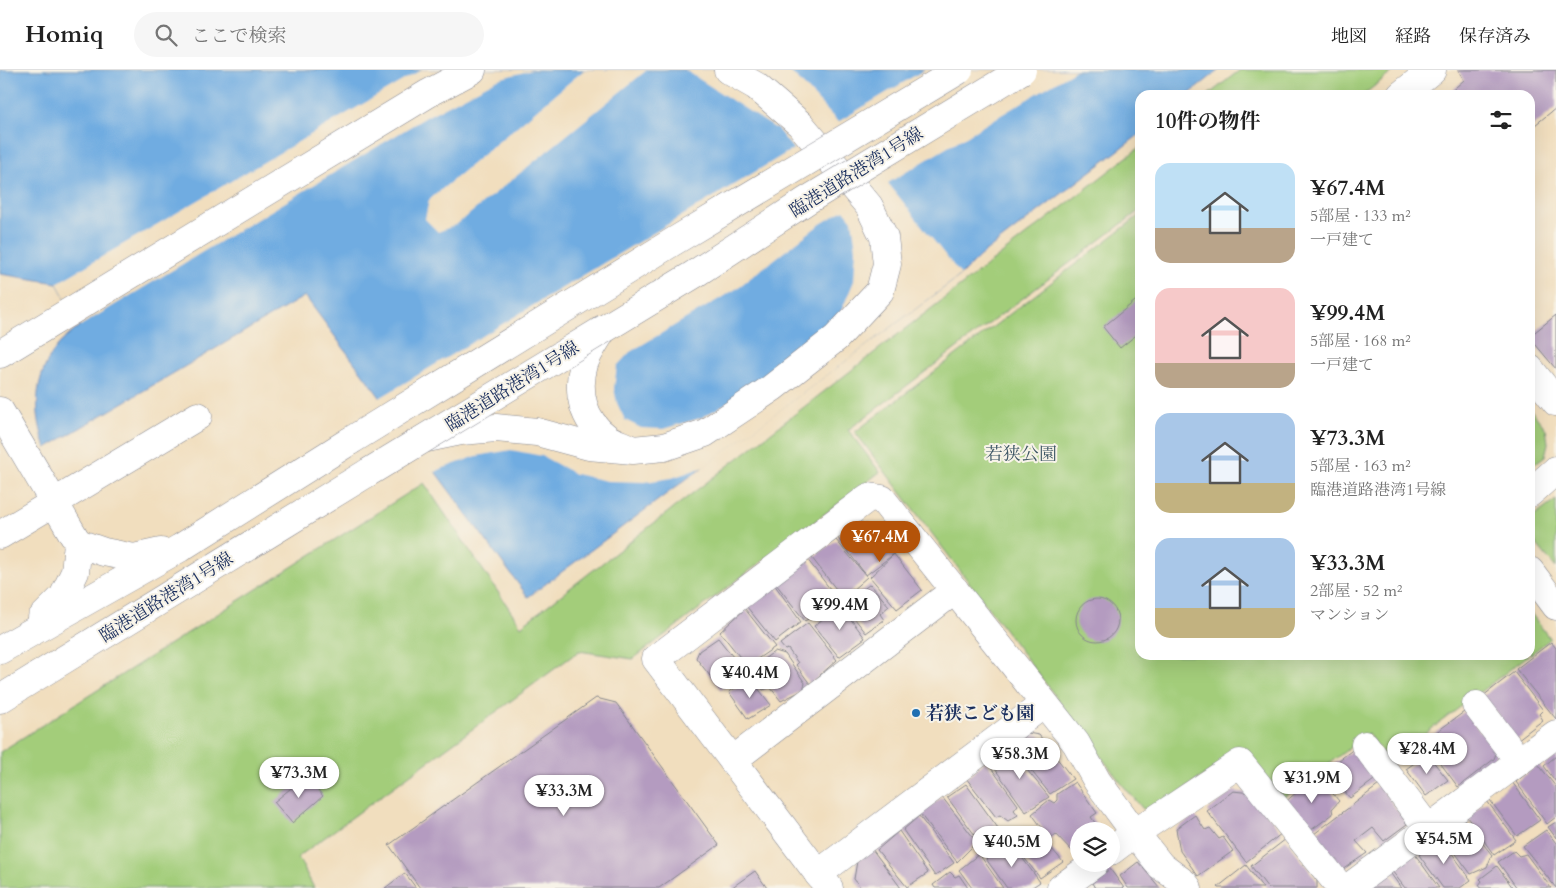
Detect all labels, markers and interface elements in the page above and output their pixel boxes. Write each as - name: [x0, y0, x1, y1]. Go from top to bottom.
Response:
- search box: [134, 12, 484, 57]
- text: Homiq: [25, 18, 104, 51]
- icon: search: [152, 21, 180, 49]
- text: ここで検索: [192, 23, 287, 49]
- text: 地図: [1331, 24, 1367, 49]
- text: 経路: [1395, 24, 1431, 49]
- text: 保存済み: [1459, 24, 1531, 49]
- icon: filters: [1487, 106, 1515, 134]
- text: 10件の物件: [1155, 107, 1261, 136]
- street label: 臨港道路港湾1号線: [785, 121, 928, 224]
- text: ¥67.4M: [1310, 174, 1386, 203]
- icon: home: [1195, 183, 1255, 243]
- text: 5部屋 · 133 m²: [1310, 205, 1411, 227]
- text: 一戸建て: [1310, 229, 1374, 251]
- text: ¥99.4M: [1310, 299, 1386, 328]
- icon: home: [1195, 308, 1255, 368]
- text: 5部屋 · 168 m²: [1310, 330, 1411, 352]
- street label: 臨港道路港湾1号線: [441, 335, 584, 438]
- text: 一戸建て: [1310, 354, 1374, 376]
- text: ¥73.3M: [1310, 424, 1386, 453]
- icon: home: [1195, 433, 1255, 493]
- park label: 若狭公園: [985, 442, 1057, 467]
- text: 5部屋 · 163 m²: [1310, 455, 1411, 477]
- text: 臨港道路港湾1号線: [1310, 479, 1446, 501]
- pin: ¥67.4M: [839, 520, 921, 563]
- text: ¥67.4M: [851, 526, 909, 548]
- street label: 臨港道路港湾1号線: [95, 546, 238, 649]
- text: ¥33.3M: [1310, 549, 1386, 578]
- icon: home: [1195, 558, 1255, 618]
- text: 2部屋 · 52 m²: [1310, 580, 1402, 602]
- pin: ¥99.4M: [799, 588, 881, 631]
- text: ¥99.4M: [811, 594, 869, 616]
- text: マンション: [1310, 604, 1389, 626]
- pin: ¥40.4M: [709, 656, 791, 699]
- text: ¥40.4M: [721, 662, 779, 684]
- place label: 若狭こども園: [926, 701, 1034, 726]
- marker: 若狭こども園: [910, 707, 922, 719]
- pin: ¥28.4M: [1386, 732, 1468, 775]
- pin: ¥58.3M: [979, 738, 1061, 780]
- text: ¥28.4M: [1398, 738, 1456, 760]
- text: ¥58.3M: [991, 743, 1049, 765]
- pin: ¥73.3M: [258, 756, 340, 799]
- text: ¥73.3M: [270, 762, 328, 784]
- pin: ¥31.9M: [1271, 762, 1353, 804]
- text: ¥31.9M: [1283, 767, 1341, 789]
- pin: ¥33.3M: [523, 774, 605, 817]
- text: ¥33.3M: [535, 780, 593, 802]
- map controls: [1070, 822, 1120, 872]
- button: layers: [1070, 822, 1120, 872]
- pin: ¥54.5M: [1403, 822, 1485, 865]
- pin: ¥40.5M: [971, 826, 1053, 868]
- text: ¥54.5M: [1415, 828, 1473, 850]
- text: ¥40.5M: [983, 831, 1041, 853]

